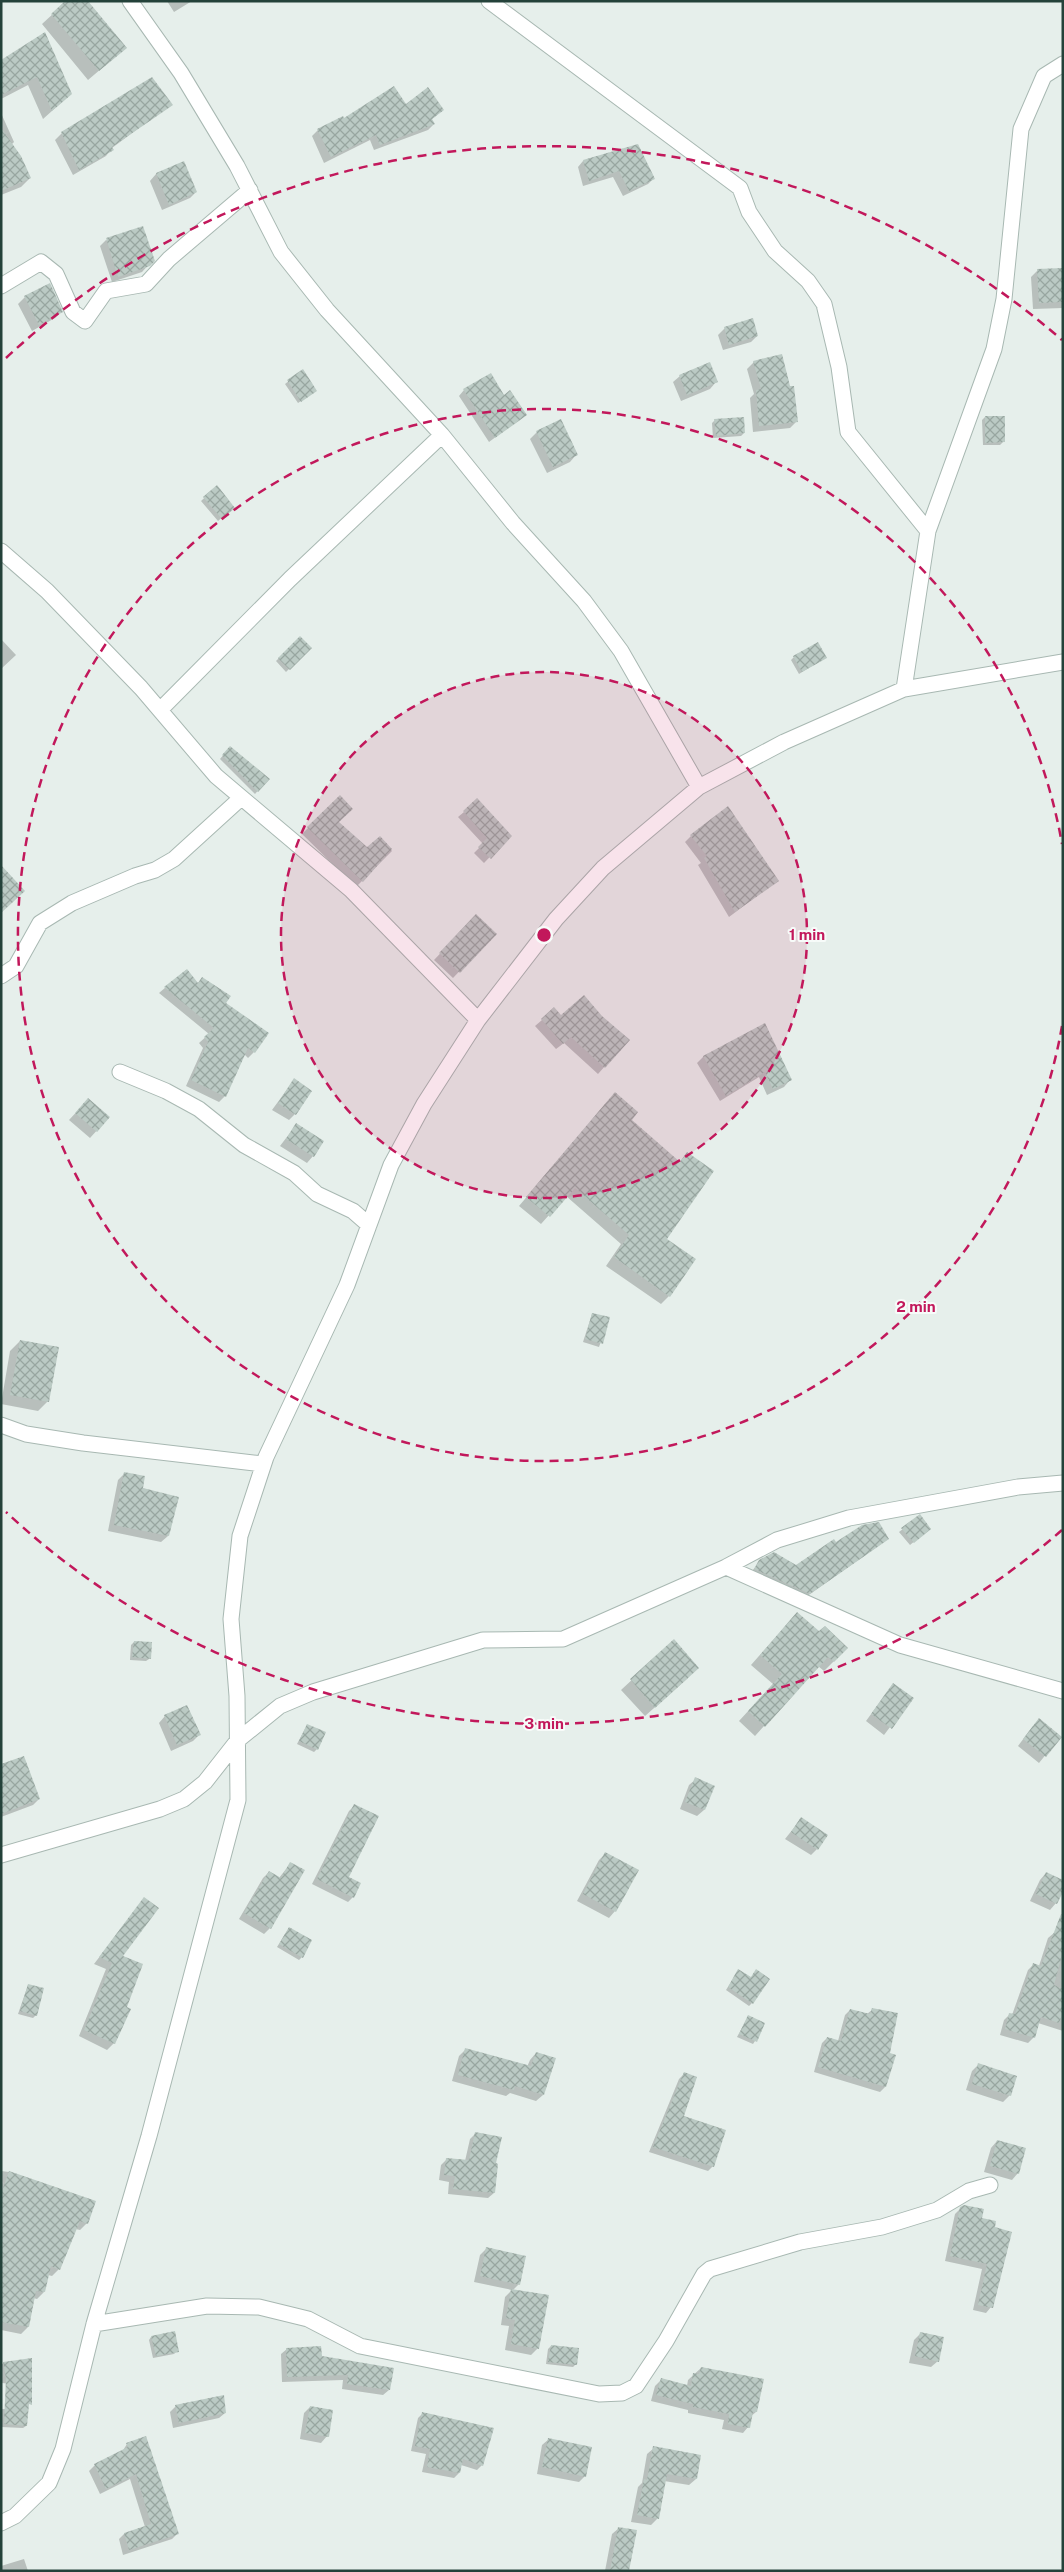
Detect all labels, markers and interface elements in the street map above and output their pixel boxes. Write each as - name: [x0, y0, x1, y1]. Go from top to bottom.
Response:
- centre of rings: [535, 926, 553, 944]
- text: 1 min: [789, 926, 825, 943]
- text: 2 min: [896, 1298, 936, 1315]
- text: 3 min: [524, 1715, 564, 1732]

